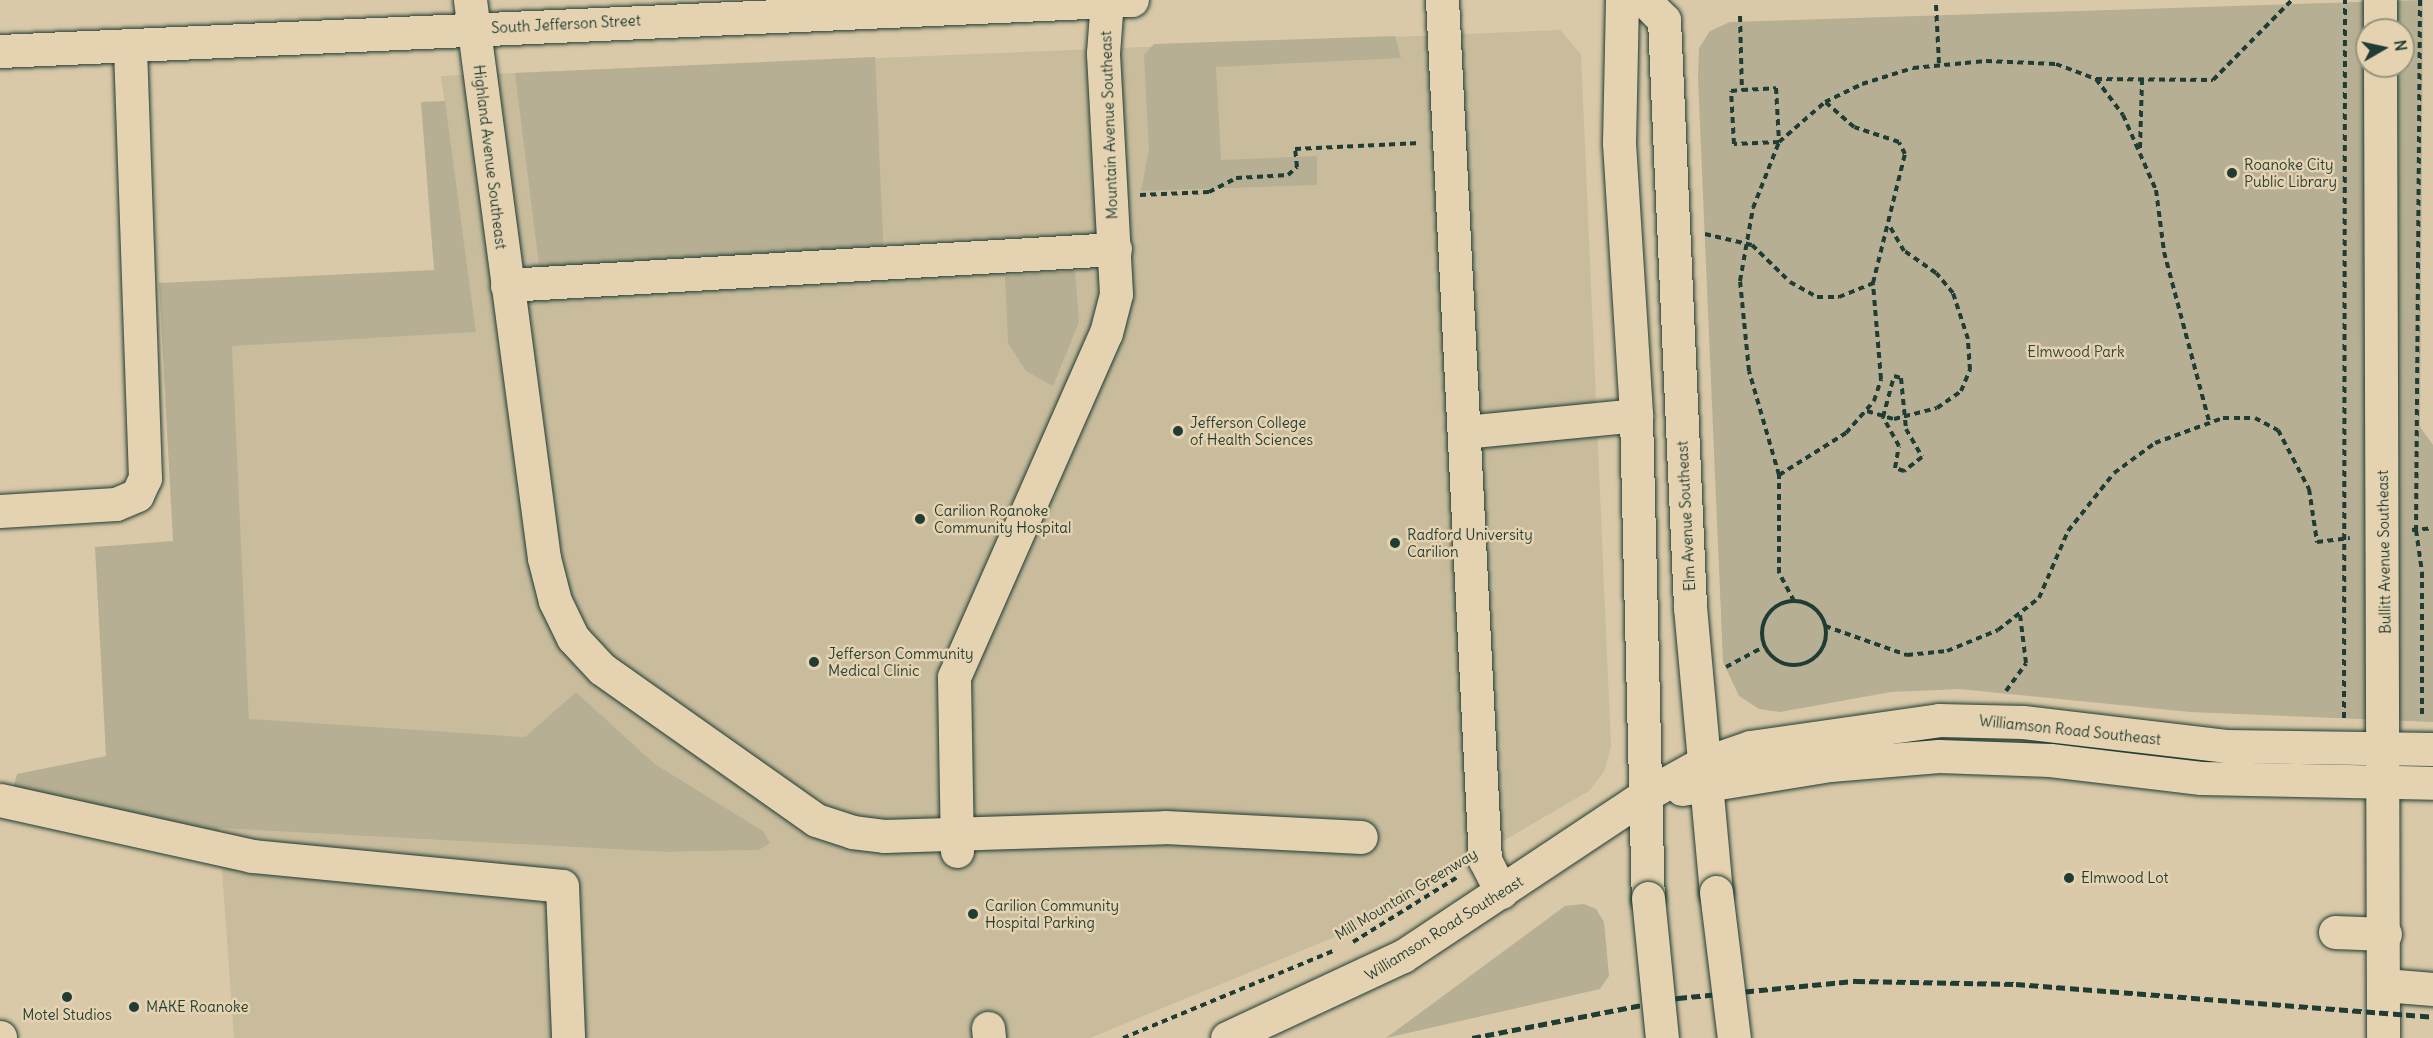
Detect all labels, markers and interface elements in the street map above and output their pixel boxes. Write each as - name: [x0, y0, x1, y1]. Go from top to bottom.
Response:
- street label: South Jefferson Street: [491, 11, 641, 37]
- north arrow: [2355, 18, 2415, 78]
- street label: Mountain Avenue Southeast: [1097, 30, 1121, 220]
- text: N: [2390, 38, 2412, 53]
- street label: Highland Avenue Southeast: [470, 64, 510, 250]
- place label: Roanoke City Public Library: [2244, 155, 2337, 190]
- marker: Roanoke City Public Library: [2225, 166, 2239, 180]
- park label: Elmwood Park: [2027, 343, 2125, 361]
- place label: Jefferson College of Health Sciences: [1190, 413, 1313, 448]
- marker: Jefferson College of Health Sciences: [1171, 424, 1185, 438]
- street label: Elm Avenue Southeast: [1673, 440, 1699, 592]
- street label: Bullitt Avenue Southeast: [2374, 470, 2394, 634]
- place label: Carilion Roanoke Community Hospital: [934, 501, 1071, 536]
- marker: Carilion Roanoke Community Hospital: [911, 510, 929, 528]
- place label: Radford University Carilion: [1407, 525, 1533, 560]
- marker: Radford University Carilion: [1388, 536, 1402, 550]
- place label: Jefferson Community Medical Clinic: [828, 644, 974, 679]
- marker: Jefferson Community Medical Clinic: [805, 653, 823, 671]
- street label: Williamson Road Southeast: [1978, 711, 2162, 749]
- street label: Mill Mountain Greenway: [1332, 844, 1480, 944]
- place label: Elmwood Lot: [2081, 869, 2169, 887]
- marker: Elmwood Lot: [2062, 871, 2076, 885]
- street label: Williamson Road Southeast: [1362, 872, 1526, 984]
- place label: Carilion Community Hospital Parking: [985, 896, 1119, 931]
- marker: Carilion Community Hospital Parking: [966, 907, 980, 921]
- marker: Motel Studios: [60, 990, 74, 1004]
- place label: MAKE Roanoke: [146, 998, 249, 1016]
- marker: MAKE Roanoke: [127, 1000, 141, 1014]
- place label: Motel Studios: [22, 1006, 112, 1024]

